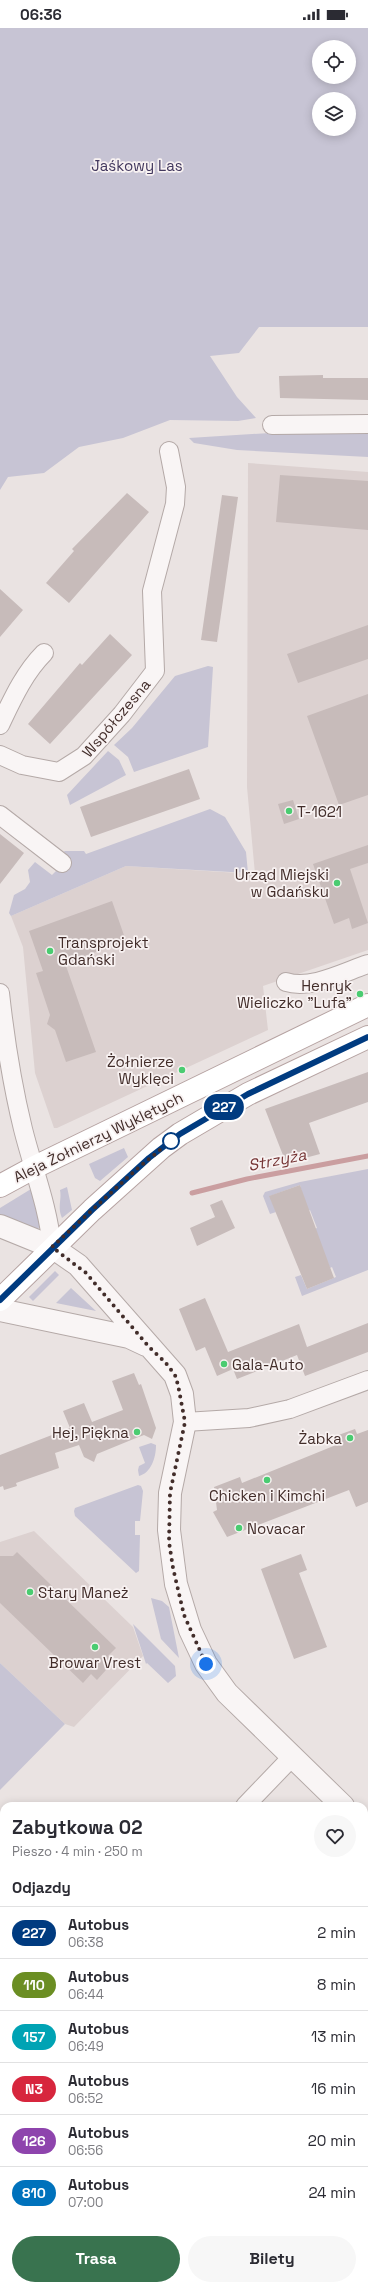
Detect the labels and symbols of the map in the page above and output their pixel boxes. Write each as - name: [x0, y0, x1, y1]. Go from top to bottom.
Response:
- park label: Jaśkowy Las: [91, 156, 183, 175]
- street label: Współczesna: [78, 675, 154, 761]
- place label: T-1621: [297, 802, 342, 821]
- marker: T-1621: [284, 806, 294, 816]
- place label: Urząd Miejski w Gdańsku: [235, 865, 329, 901]
- marker: Urząd Miejski w Gdańsku: [332, 878, 342, 888]
- place label: Transprojekt Gdański: [58, 933, 149, 969]
- marker: Transprojekt Gdański: [45, 946, 55, 956]
- place label: Henryk Wieliczko "Lufa": [237, 976, 352, 1012]
- marker: Henryk Wieliczko "Lufa": [355, 989, 365, 999]
- place label: Żołnierze Wyklęci: [107, 1052, 174, 1088]
- marker: Żołnierze Wyklęci: [177, 1065, 187, 1075]
- street label: Aleja Żołnierzy Wyklętych: [10, 1088, 186, 1186]
- line badge: 227: [201, 1094, 247, 1120]
- unlabelled marker: [162, 1132, 180, 1150]
- water label: Strzyża: [246, 1144, 309, 1176]
- place label: Gala-Auto: [232, 1355, 304, 1374]
- marker: Gala-Auto: [219, 1359, 229, 1369]
- place label: Hej, Piękna: [52, 1423, 129, 1442]
- marker: Hej, Piękna: [132, 1427, 142, 1437]
- place label: Żabka: [299, 1429, 342, 1448]
- marker: Żabka: [345, 1433, 355, 1443]
- marker: Chicken i Kimchi: [262, 1475, 272, 1485]
- place label: Chicken i Kimchi: [209, 1486, 325, 1505]
- place label: Novacar: [247, 1519, 306, 1538]
- marker: Novacar: [234, 1523, 244, 1533]
- place label: Stary Maneż: [38, 1583, 129, 1602]
- marker: Stary Maneż: [25, 1587, 35, 1597]
- marker: Browar Vrest: [90, 1642, 100, 1652]
- place label: Browar Vrest: [49, 1653, 141, 1672]
- your location: [196, 1654, 216, 1674]

